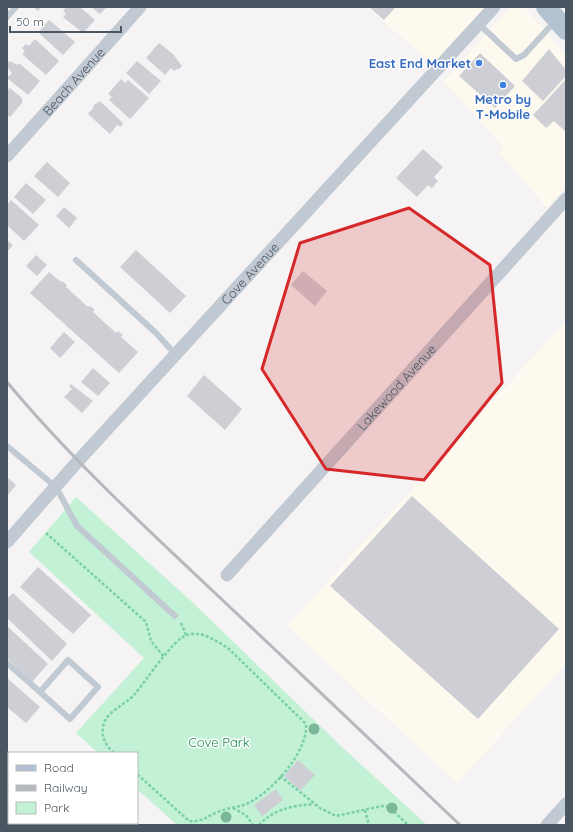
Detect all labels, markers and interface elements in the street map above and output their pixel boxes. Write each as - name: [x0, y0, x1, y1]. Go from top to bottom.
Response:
- scale bar: [10, 8, 121, 34]
- text: 50 m: [16, 14, 44, 29]
- street label: Beach Avenue: [39, 44, 108, 119]
- place label: East End Market: [369, 55, 471, 71]
- marker: East End Market: [474, 58, 484, 68]
- marker: Metro by T-Mobile: [498, 80, 508, 90]
- place label: Metro by T-Mobile: [475, 91, 531, 122]
- street label: Cove Avenue: [217, 239, 282, 308]
- street label: Lakewood Avenue: [354, 341, 439, 433]
- park label: Cove Park: [188, 734, 250, 750]
- legend: [8, 752, 138, 824]
- text: Road: [44, 760, 74, 775]
- text: Railway: [44, 780, 88, 795]
- text: Park: [44, 800, 69, 815]

